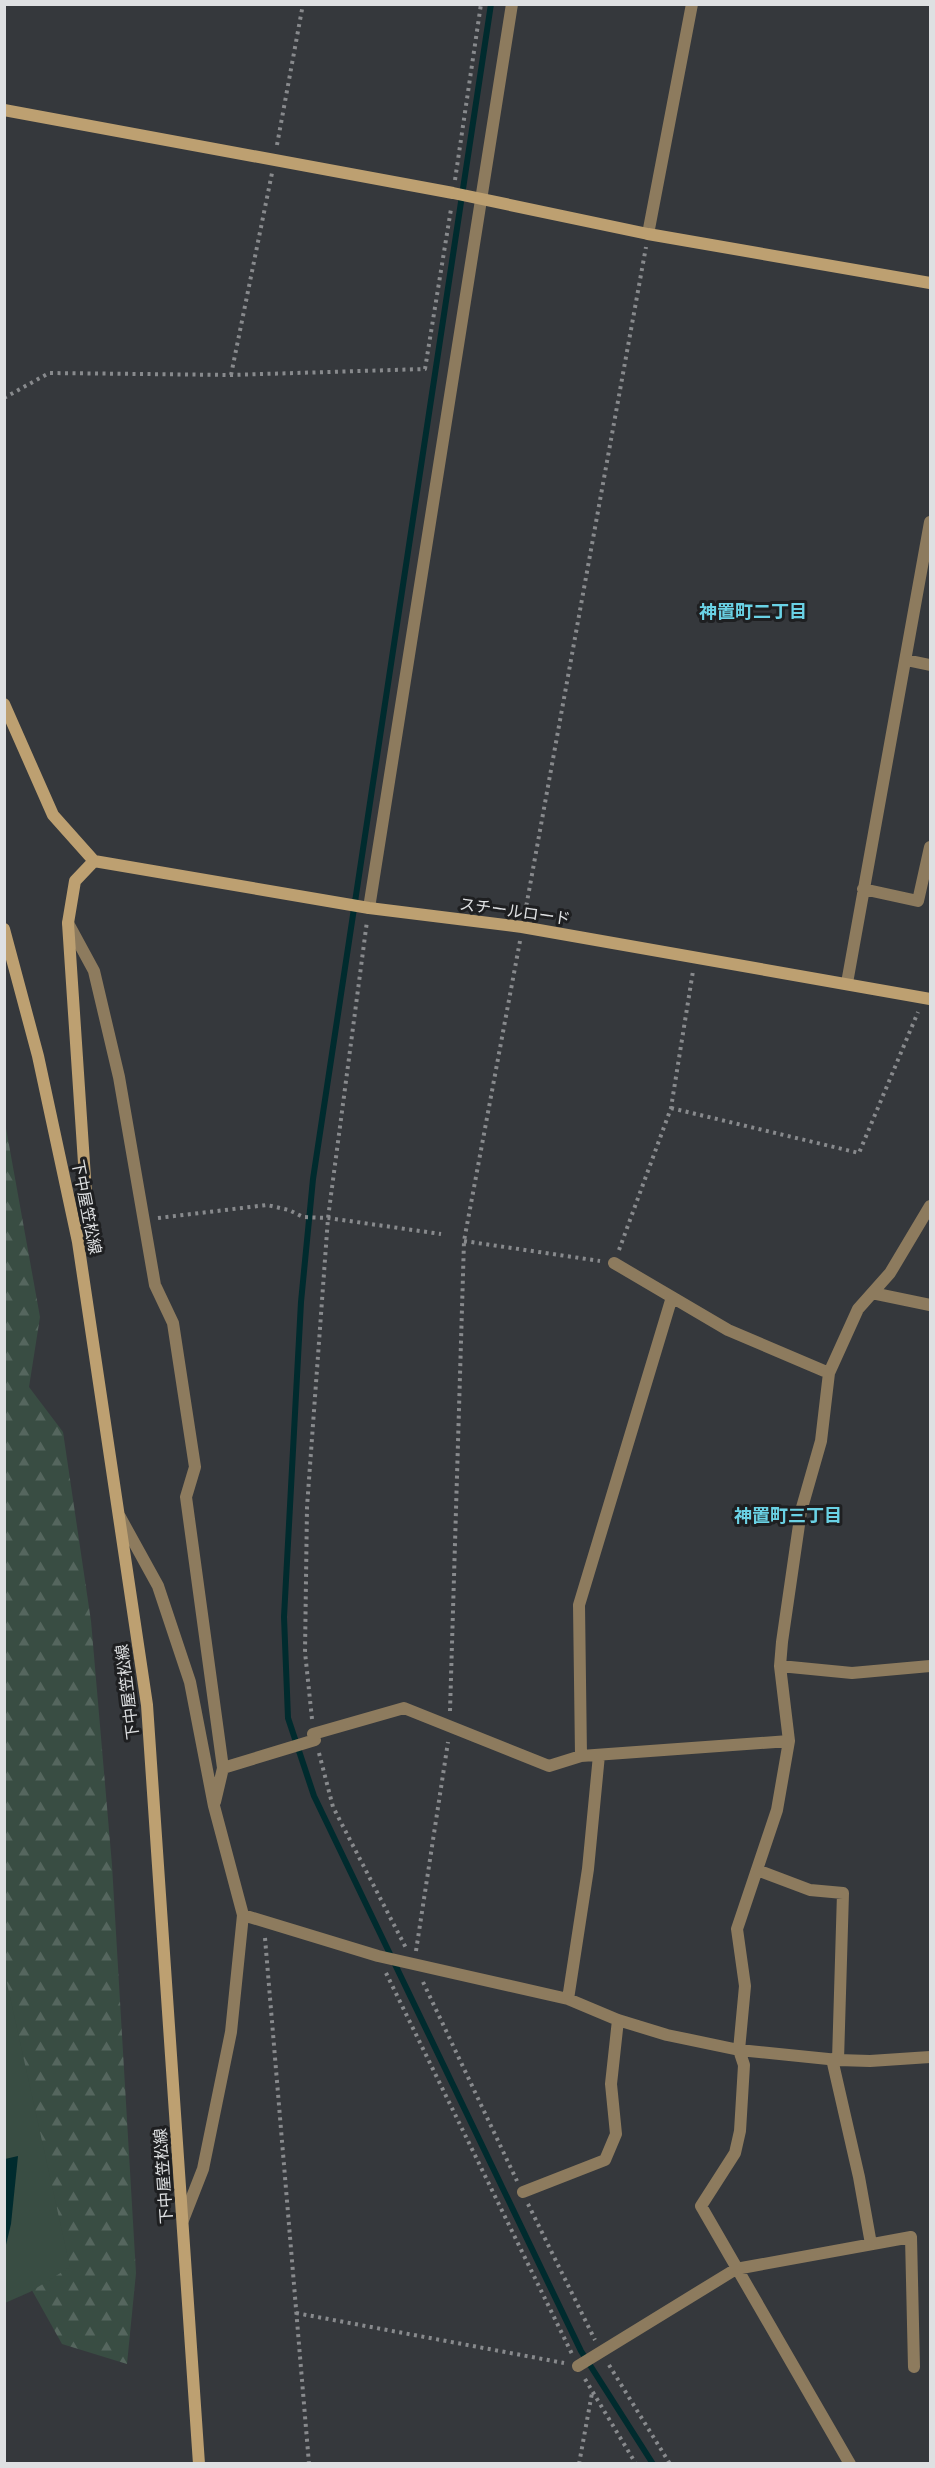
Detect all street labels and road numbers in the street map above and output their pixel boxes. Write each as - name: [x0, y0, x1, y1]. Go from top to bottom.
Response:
- street label: スチールロード: [458, 892, 572, 930]
- street label: 下中屋笠松線: [67, 1158, 107, 1256]
- street label: 下中屋笠松線: [110, 1643, 144, 1741]
- street label: 下中屋笠松線: [149, 2127, 177, 2225]

